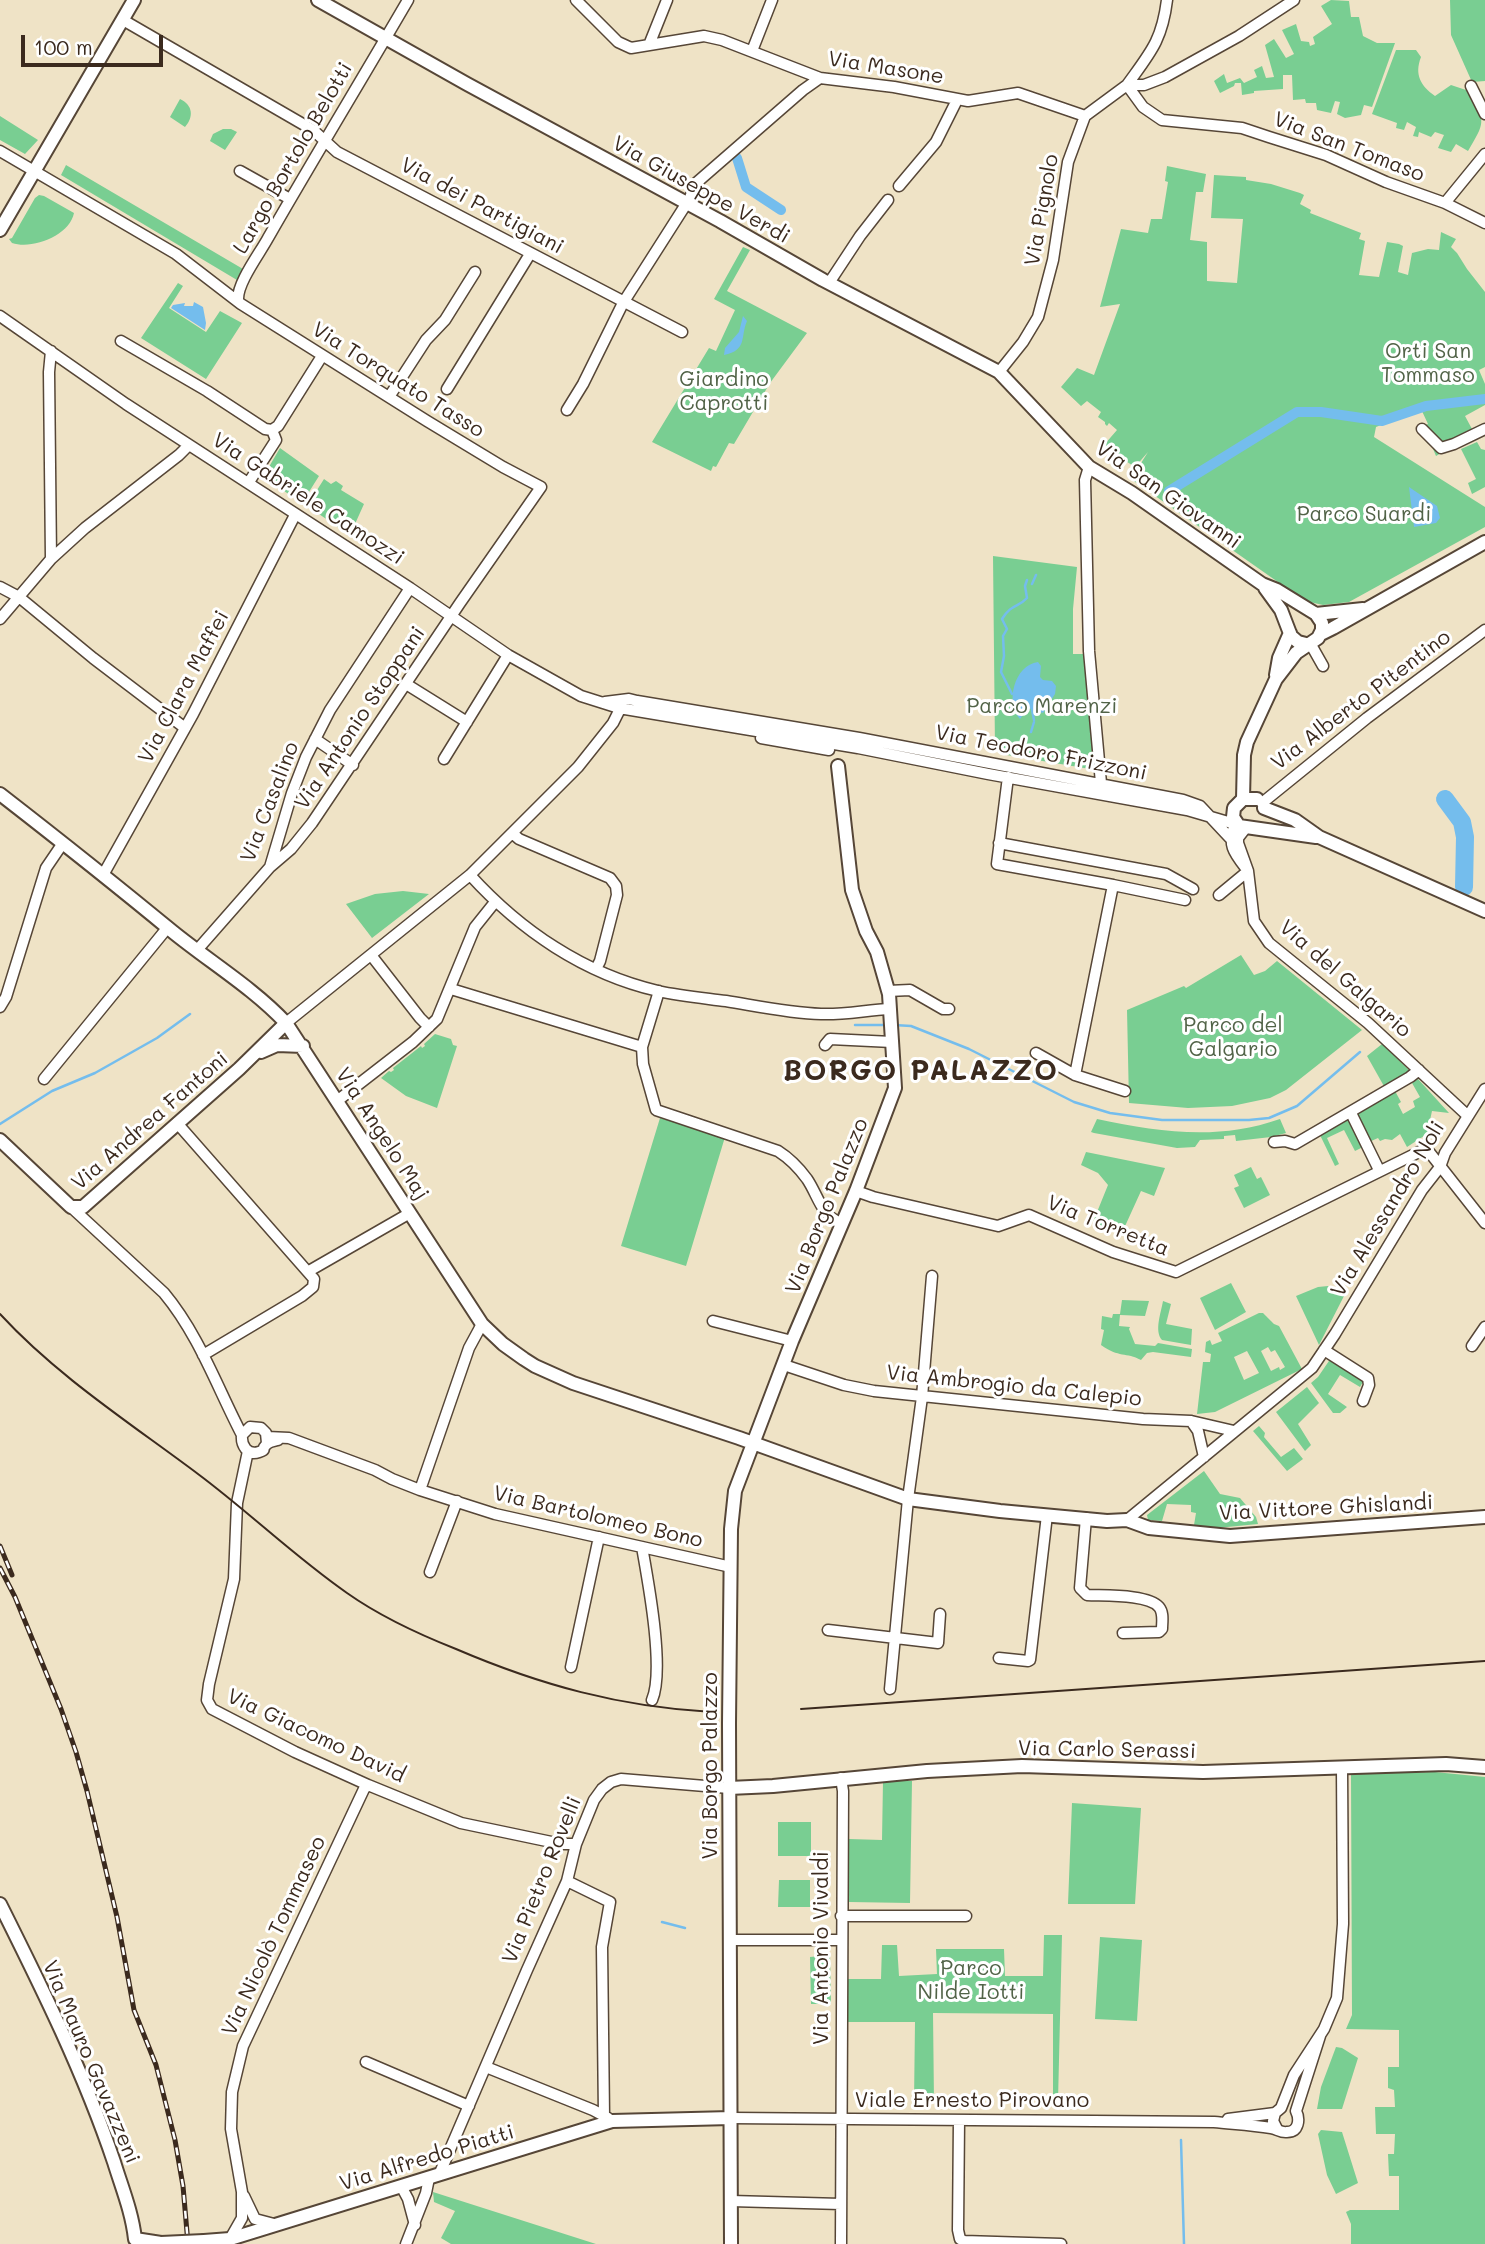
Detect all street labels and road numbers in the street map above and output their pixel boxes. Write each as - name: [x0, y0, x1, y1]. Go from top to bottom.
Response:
- street label: Via Masone: [826, 46, 946, 90]
- street label: Largo Bortolo Belotti: [228, 58, 358, 258]
- street label: Via San Tomaso: [1270, 107, 1428, 187]
- street label: Via Giuseppe Verdi: [608, 131, 794, 249]
- street label: Via dei Partigiani: [396, 152, 568, 260]
- street label: Via Pignolo: [1020, 152, 1064, 268]
- street label: Via Torquato Tasso: [307, 317, 489, 443]
- street label: Via Gabriele Camozzi: [207, 427, 409, 571]
- street label: Via San Giovanni: [1091, 436, 1245, 554]
- street label: Via Clara Maffei: [133, 606, 235, 768]
- street label: Via Antonio Stoppani: [289, 622, 431, 814]
- street label: Via Alberto Pitentino: [1266, 624, 1456, 776]
- street label: Via Teodoro Frizzoni: [933, 720, 1149, 786]
- street label: Via Casalino: [236, 738, 304, 866]
- street label: Via del Galgario: [1274, 915, 1416, 1043]
- street label: Via Andrea Fantoni: [67, 1046, 233, 1196]
- street label: Via Angelo Maj: [330, 1063, 434, 1205]
- street label: Via Borgo Palazzo: [780, 1114, 874, 1298]
- street label: Via Alessandro Noli: [1326, 1117, 1450, 1301]
- street label: Via Torretta: [1043, 1190, 1173, 1262]
- street label: Via Ambrogio da Calepio: [885, 1360, 1143, 1412]
- street label: Via Bartolomeo Bono: [491, 1481, 705, 1553]
- street label: Via Vittore Ghislandi: [1218, 1490, 1434, 1526]
- street label: Via Borgo Palazzo: [698, 1672, 724, 1860]
- street label: Via Giacomo David: [223, 1684, 409, 1788]
- street label: Via Carlo Serassi: [1018, 1736, 1196, 1764]
- street label: Via Pietro Rovelli: [497, 1793, 587, 1967]
- street label: Via Nicolò Tommaseo: [217, 1832, 331, 2040]
- street label: Via Antonio Vivaldi: [809, 1851, 835, 2045]
- street label: Via Mauro Gavazzeni: [37, 1957, 145, 2167]
- street label: Viale Ernesto Pirovano: [855, 2088, 1089, 2114]
- street label: Via Alfredo Piatti: [337, 2119, 517, 2197]

